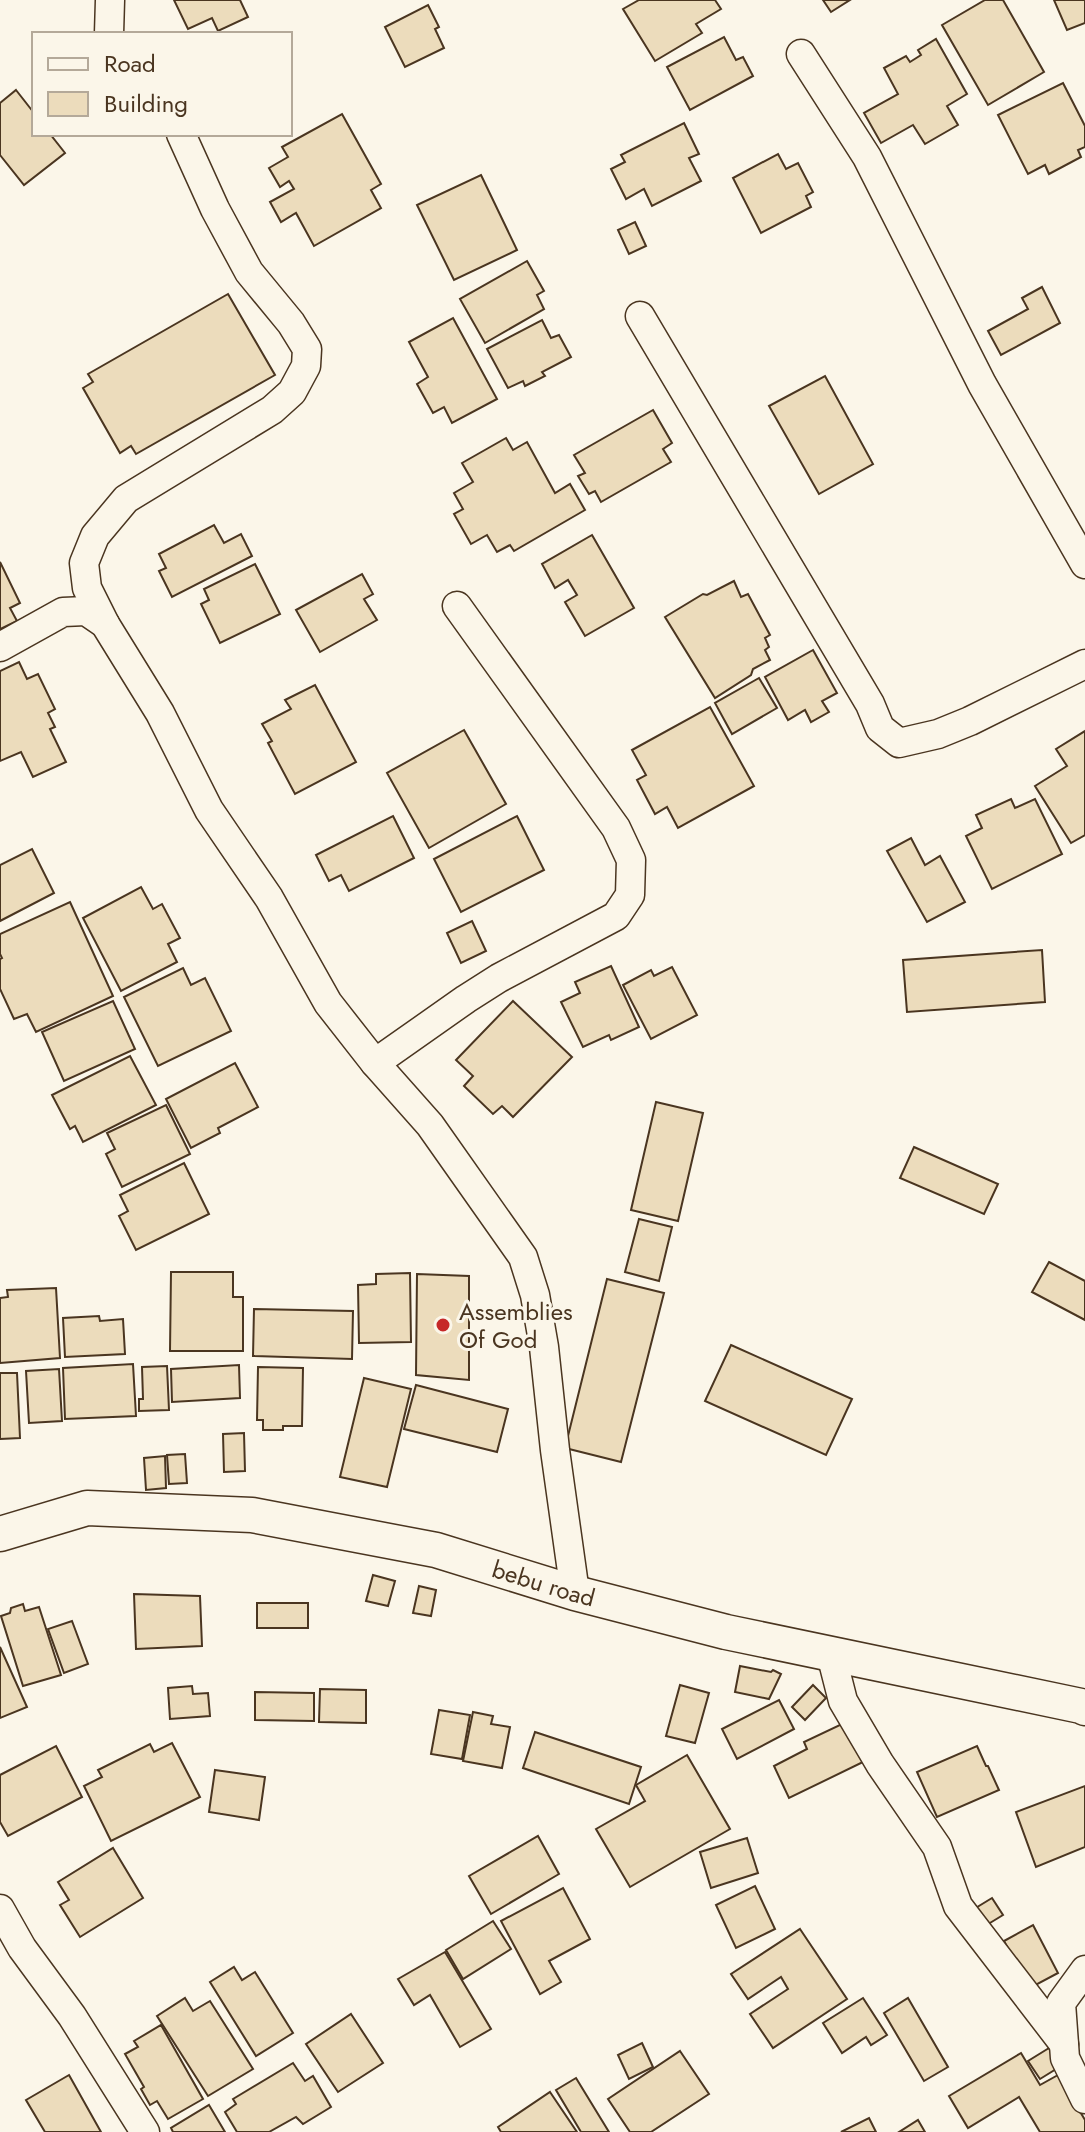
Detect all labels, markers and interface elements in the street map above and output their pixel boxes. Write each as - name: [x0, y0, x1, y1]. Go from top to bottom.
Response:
- legend: [32, 32, 292, 136]
- text: Road: [104, 46, 156, 81]
- text: Building: [104, 86, 188, 121]
- place label: Assemblies Of God: [459, 1294, 573, 1357]
- marker: Assemblies Of God: [434, 1316, 452, 1334]
- street label: bebu road: [488, 1551, 599, 1615]

